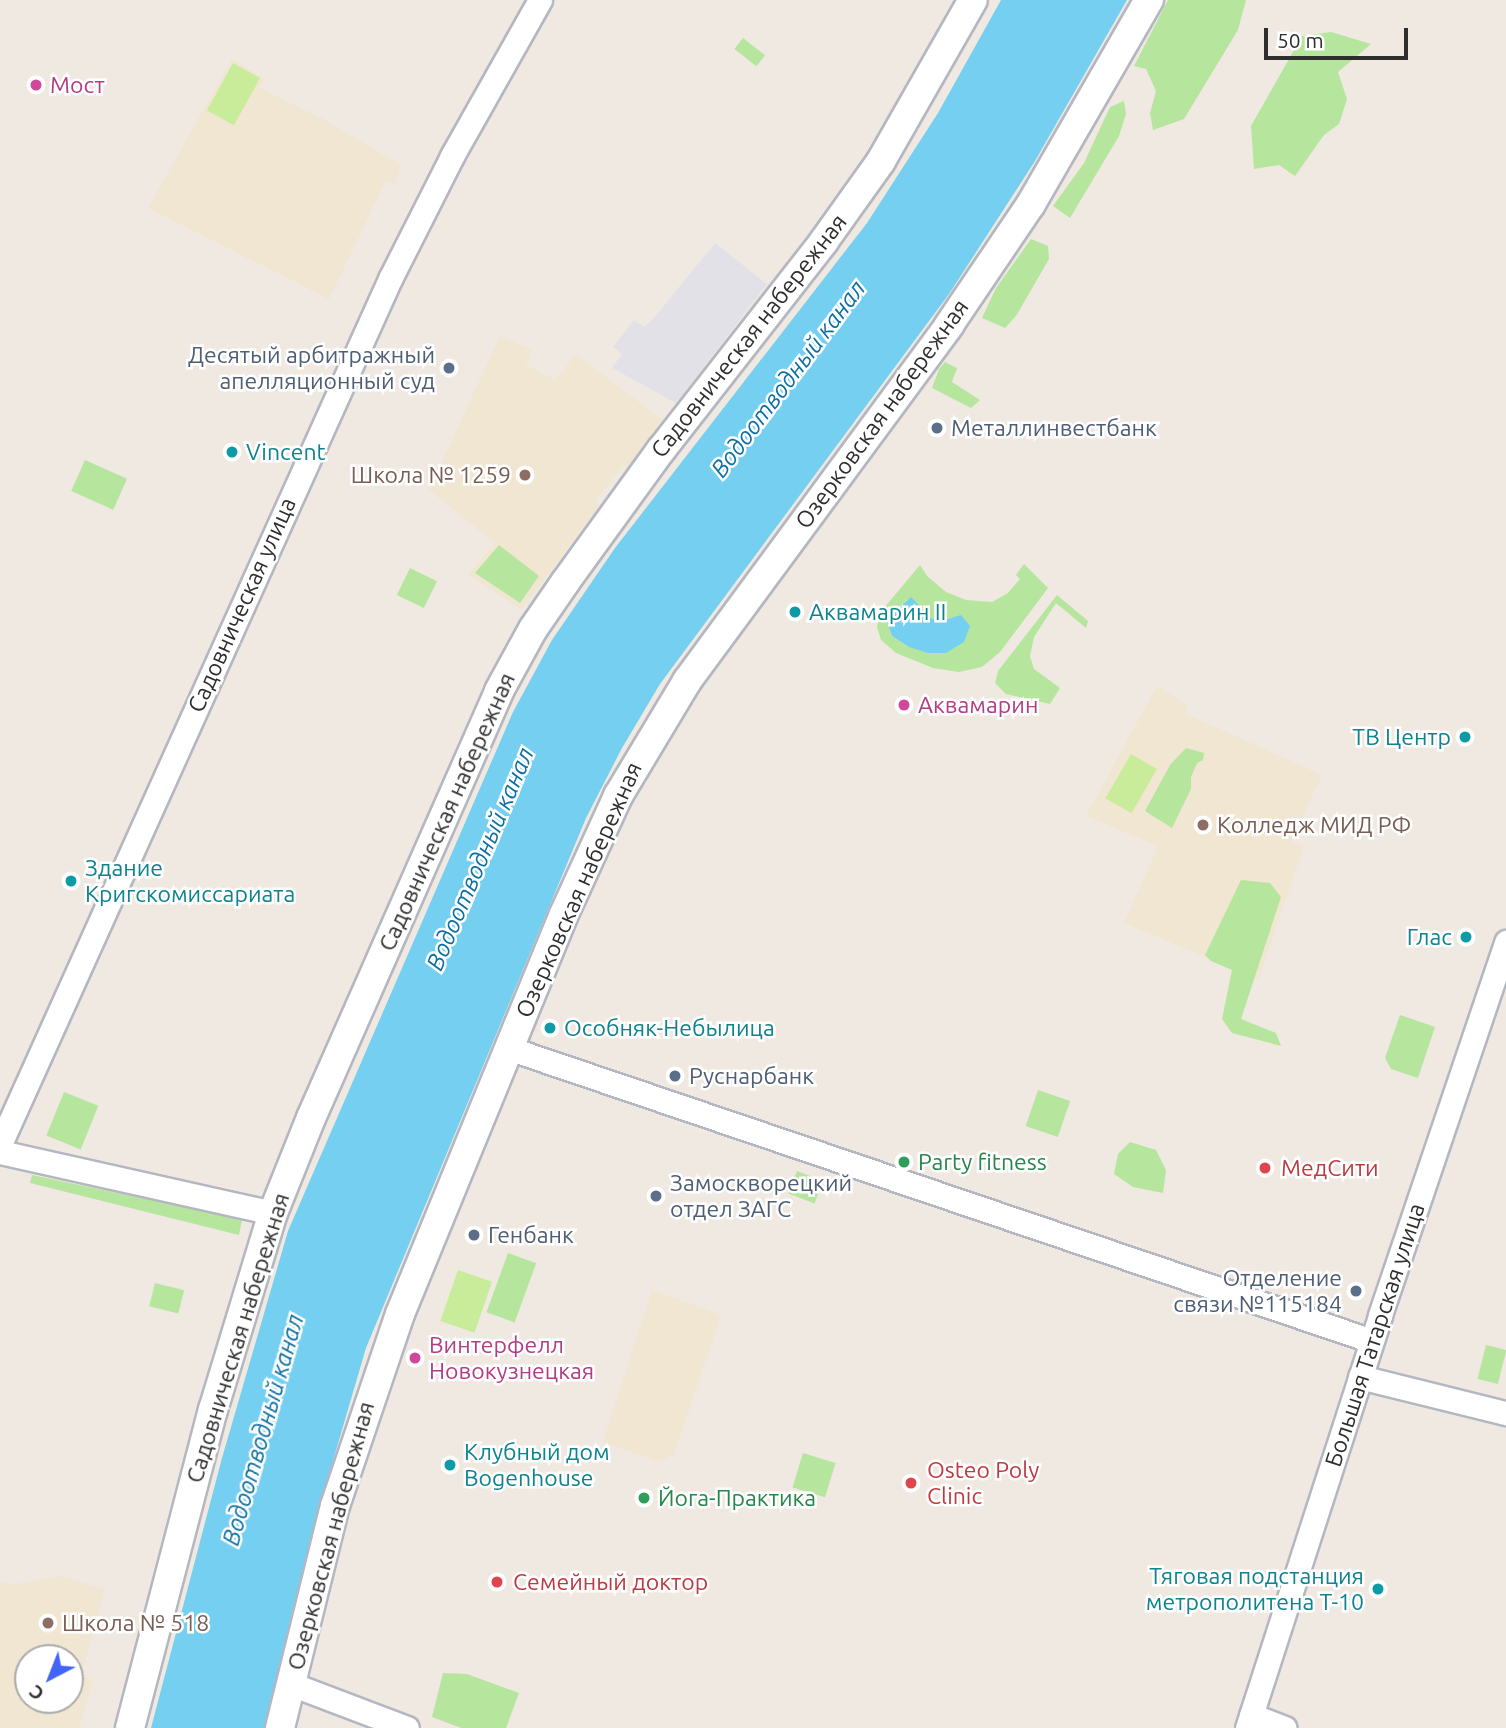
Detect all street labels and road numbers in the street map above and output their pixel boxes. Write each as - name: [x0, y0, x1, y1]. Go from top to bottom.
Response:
- street label: Садовническая набережная: [645, 209, 853, 463]
- street label: Озерковская набережная: [789, 294, 975, 534]
- street label: Садовническая улица: [182, 493, 302, 717]
- street label: Садовническая набережная: [373, 669, 521, 955]
- street label: Озерковская набережная: [510, 758, 648, 1022]
- street label: Садовническая набережная: [181, 1190, 295, 1486]
- street label: Большая Татарская улица: [1319, 1200, 1431, 1470]
- street label: Озерковская набережная: [282, 1399, 380, 1673]

